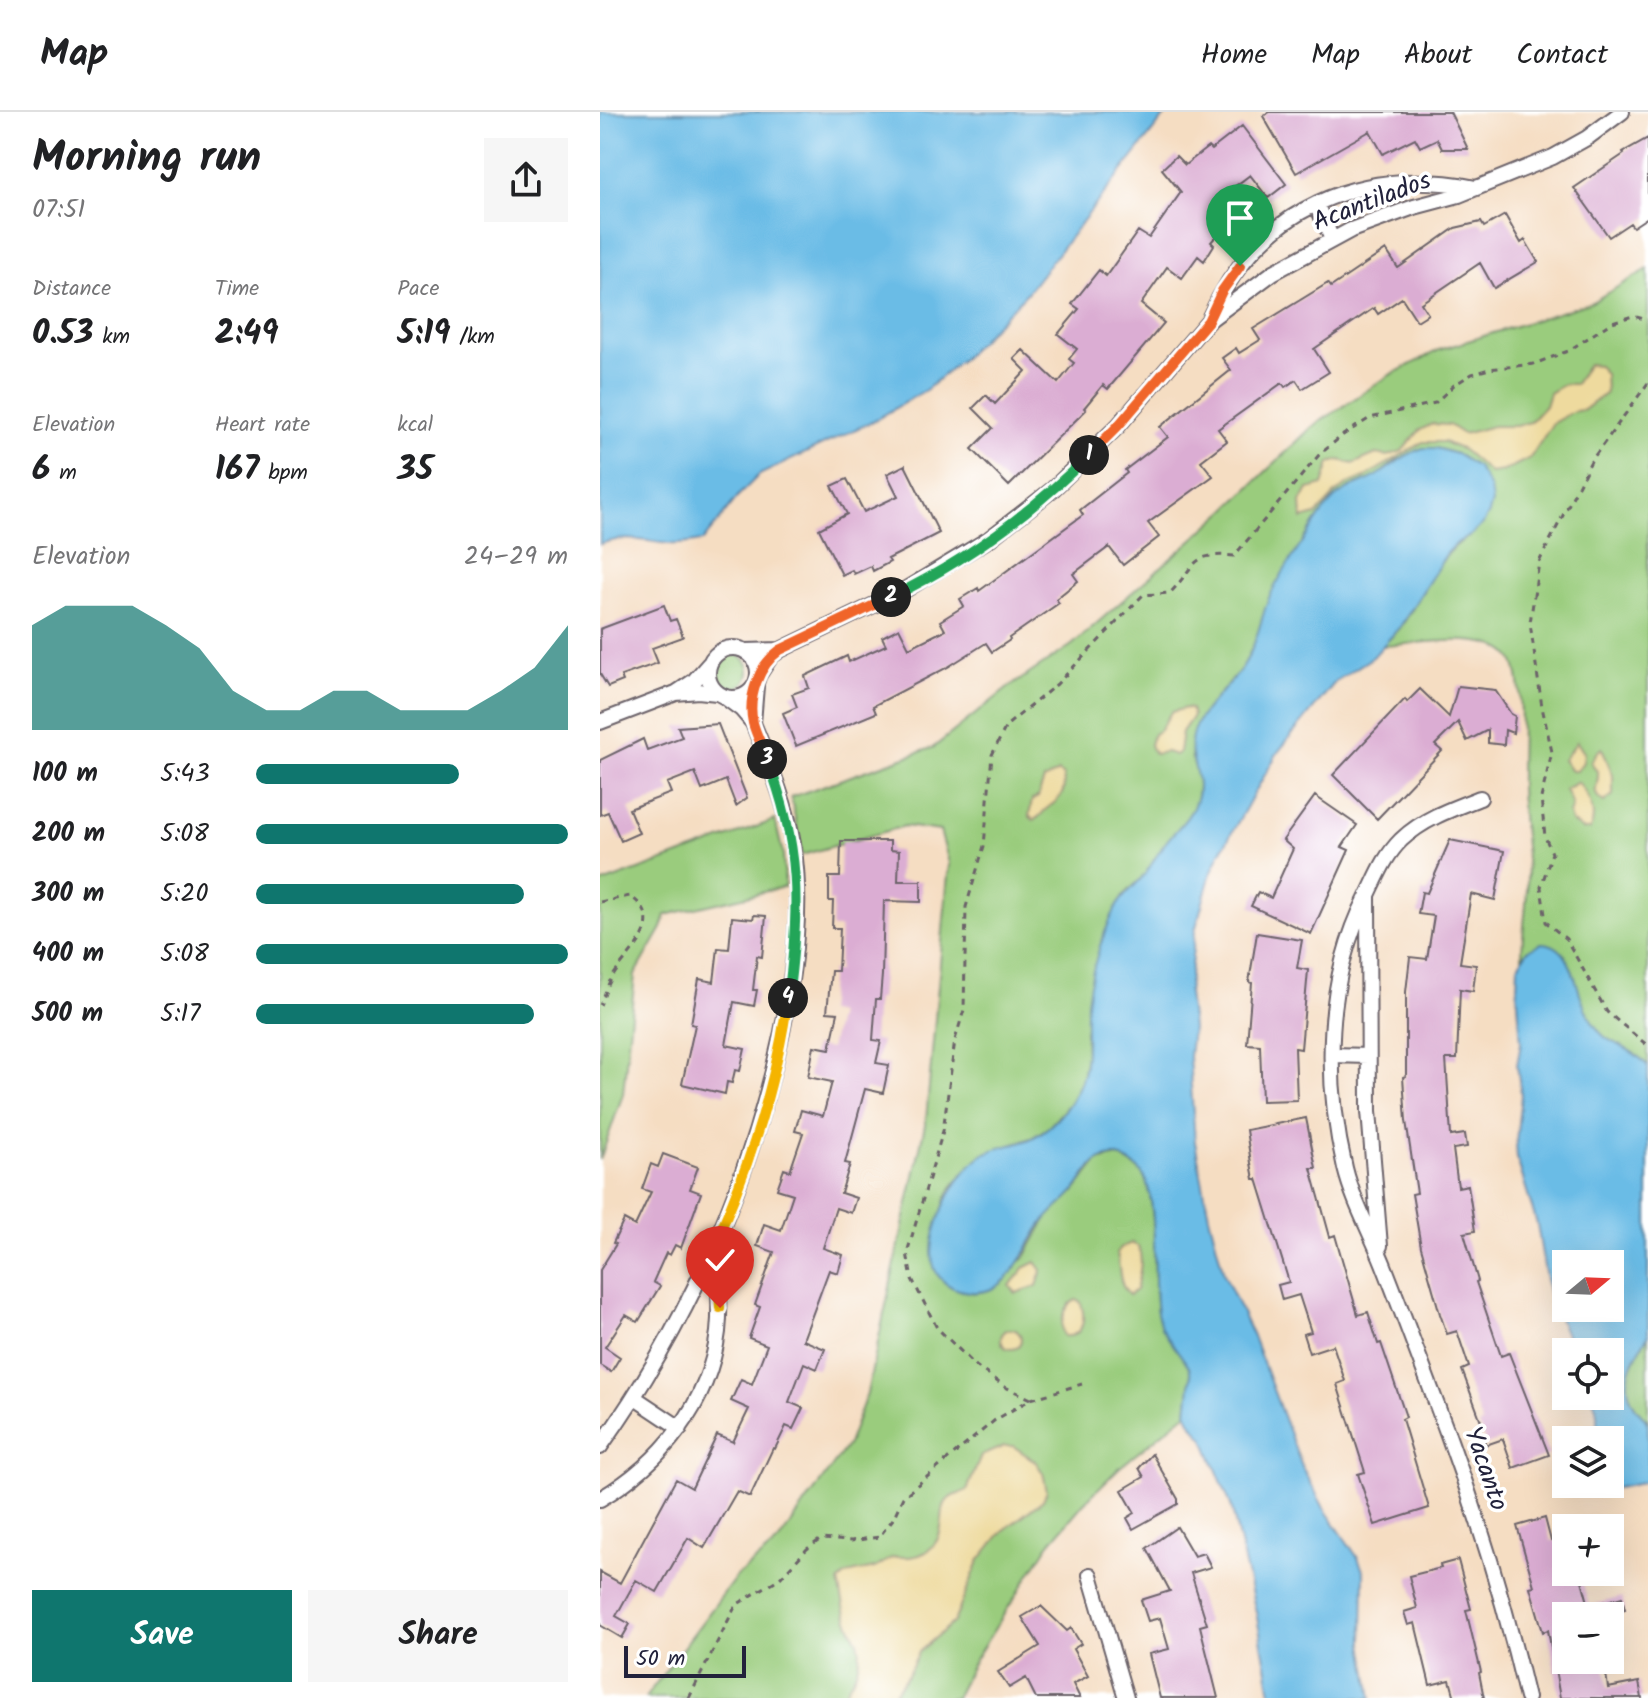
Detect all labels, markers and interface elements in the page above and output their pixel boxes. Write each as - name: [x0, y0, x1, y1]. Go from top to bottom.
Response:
- text: Map: [40, 25, 109, 85]
- text: Home: [1201, 33, 1267, 78]
- text: Map: [1311, 33, 1360, 78]
- text: About: [1404, 33, 1472, 78]
- text: Contact: [1516, 33, 1608, 78]
- text: Morning run: [32, 124, 261, 194]
- button: share: [484, 138, 568, 222]
- street label: Acantilados: [1307, 160, 1437, 244]
- pin: [1206, 184, 1274, 266]
- text: 07:51: [32, 189, 86, 231]
- icon: arrive: [1218, 196, 1262, 240]
- text: Distance: [32, 272, 111, 307]
- text: Time: [215, 272, 259, 307]
- text: Pace: [397, 272, 439, 307]
- text: 0.53: [32, 307, 93, 361]
- text: 2:49: [215, 307, 279, 361]
- text: 5:19: [397, 307, 450, 361]
- text: km: [93, 320, 130, 355]
- text: /km: [450, 320, 495, 355]
- text: Elevation: [32, 408, 115, 443]
- text: Heart rate: [215, 408, 310, 443]
- text: kcal: [397, 408, 433, 443]
- pin: 1: [1069, 435, 1109, 475]
- text: 1: [1086, 437, 1092, 472]
- text: 6: [32, 443, 50, 497]
- text: 167: [215, 443, 259, 497]
- text: 35: [397, 443, 433, 497]
- text: m: [50, 456, 77, 491]
- text: bpm: [259, 456, 308, 491]
- text: Elevation: [32, 536, 130, 578]
- text: 24–29 m: [464, 536, 568, 578]
- pin: 2: [871, 577, 911, 617]
- text: 2: [885, 579, 897, 614]
- pin: 3: [747, 739, 787, 779]
- text: 3: [761, 741, 773, 776]
- text: 100 m: [32, 753, 98, 795]
- text: 5:43: [160, 753, 210, 795]
- text: 200 m: [32, 813, 105, 855]
- text: 5:08: [160, 813, 209, 855]
- text: 300 m: [32, 873, 104, 915]
- text: 5:20: [160, 873, 208, 915]
- text: 400 m: [32, 933, 104, 975]
- text: 5:08: [160, 933, 209, 975]
- pin: 4: [768, 978, 808, 1018]
- text: 4: [782, 980, 794, 1015]
- text: 500 m: [32, 993, 103, 1035]
- text: 5:17: [160, 993, 201, 1035]
- pin: [686, 1226, 754, 1308]
- icon: check: [698, 1238, 742, 1282]
- north arrow: [1552, 1250, 1624, 1322]
- map controls: [1552, 1250, 1624, 1674]
- button: locate: [1552, 1338, 1624, 1410]
- street label: Yacanto: [1451, 1421, 1519, 1517]
- button: layers: [1552, 1426, 1624, 1498]
- button: +: [1552, 1514, 1624, 1586]
- button: Save: [32, 1590, 292, 1682]
- button: Share: [308, 1590, 568, 1682]
- button: −: [1552, 1602, 1624, 1674]
- scale bar: [624, 1642, 746, 1678]
- text: 50 m: [636, 1642, 685, 1677]

